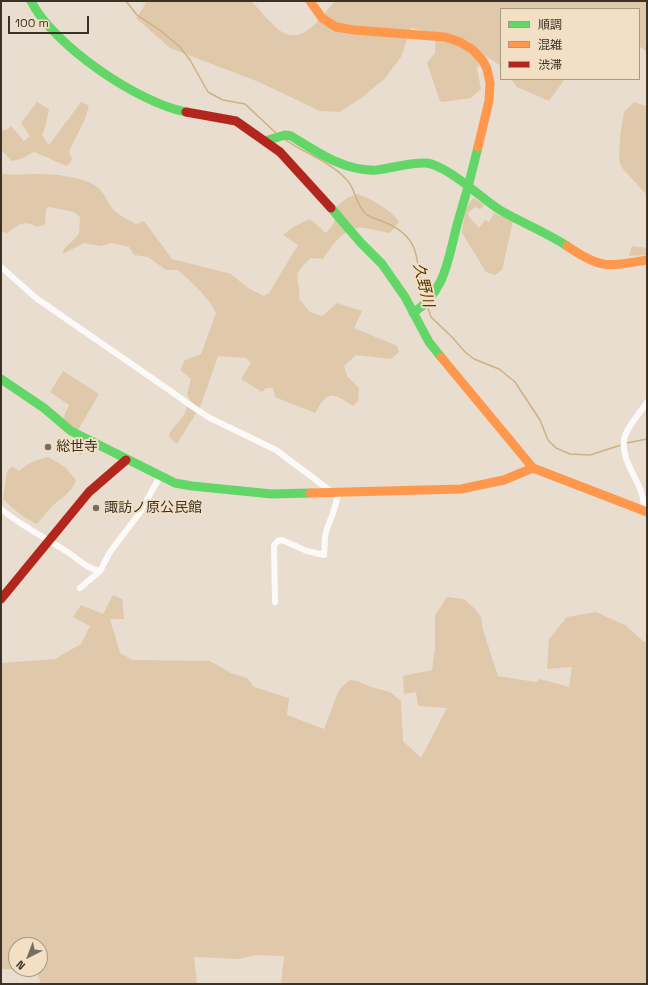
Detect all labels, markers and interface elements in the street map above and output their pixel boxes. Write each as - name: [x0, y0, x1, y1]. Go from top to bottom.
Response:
- scale bar: [10, 8, 91, 34]
- legend: [500, 8, 640, 80]
- text: 100 m: [15, 15, 49, 31]
- text: 順調: [538, 17, 562, 33]
- text: 混雑: [538, 37, 562, 53]
- text: 渋滞: [538, 57, 562, 73]
- water label: 久野川: [409, 261, 437, 309]
- place label: 総世寺: [56, 439, 98, 455]
- marker: 総世寺: [43, 442, 53, 452]
- place label: 諏訪ノ原公民館: [104, 500, 202, 516]
- marker: 諏訪ノ原公民館: [91, 503, 101, 513]
- north arrow: [8, 937, 48, 977]
- text: N: [13, 958, 28, 973]

